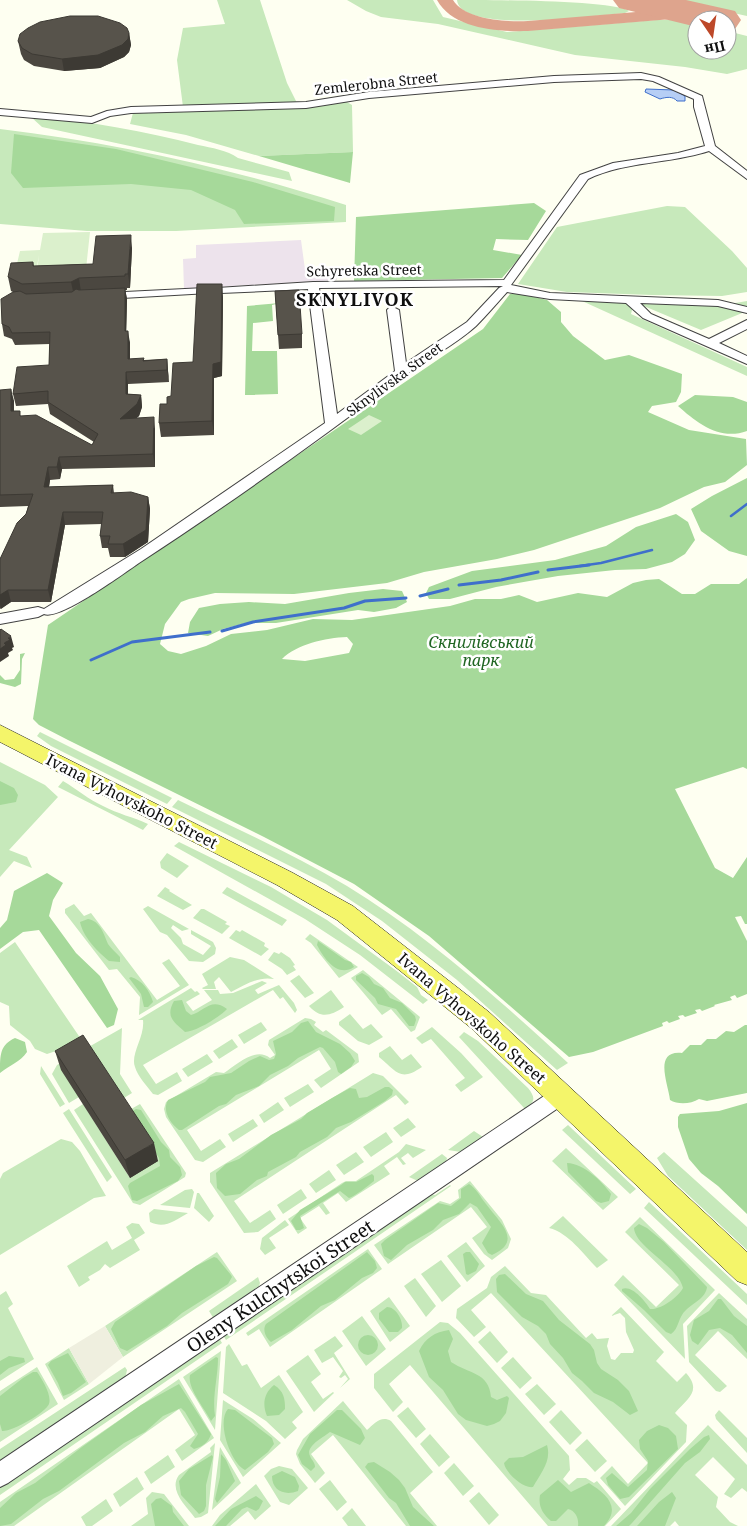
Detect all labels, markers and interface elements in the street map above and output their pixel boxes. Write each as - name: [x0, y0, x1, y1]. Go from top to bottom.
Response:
- north arrow: [687, 10, 737, 60]
- text: Пн: [702, 37, 727, 60]
- street label: Zemlerobna Street: [313, 67, 439, 99]
- street label: Schyretska Street: [306, 259, 422, 281]
- district label: SKNYLIVOK: [296, 287, 414, 311]
- street label: Sknylivska Street: [342, 338, 446, 420]
- park label: Скнилівський парк: [428, 631, 534, 671]
- street label: Ivana Vyhovskoho Street: [42, 748, 222, 854]
- street label: Ivana Vyhovskoho Street: [393, 947, 551, 1089]
- street label: Oleny Kulchytskoi Street: [181, 1213, 379, 1359]

